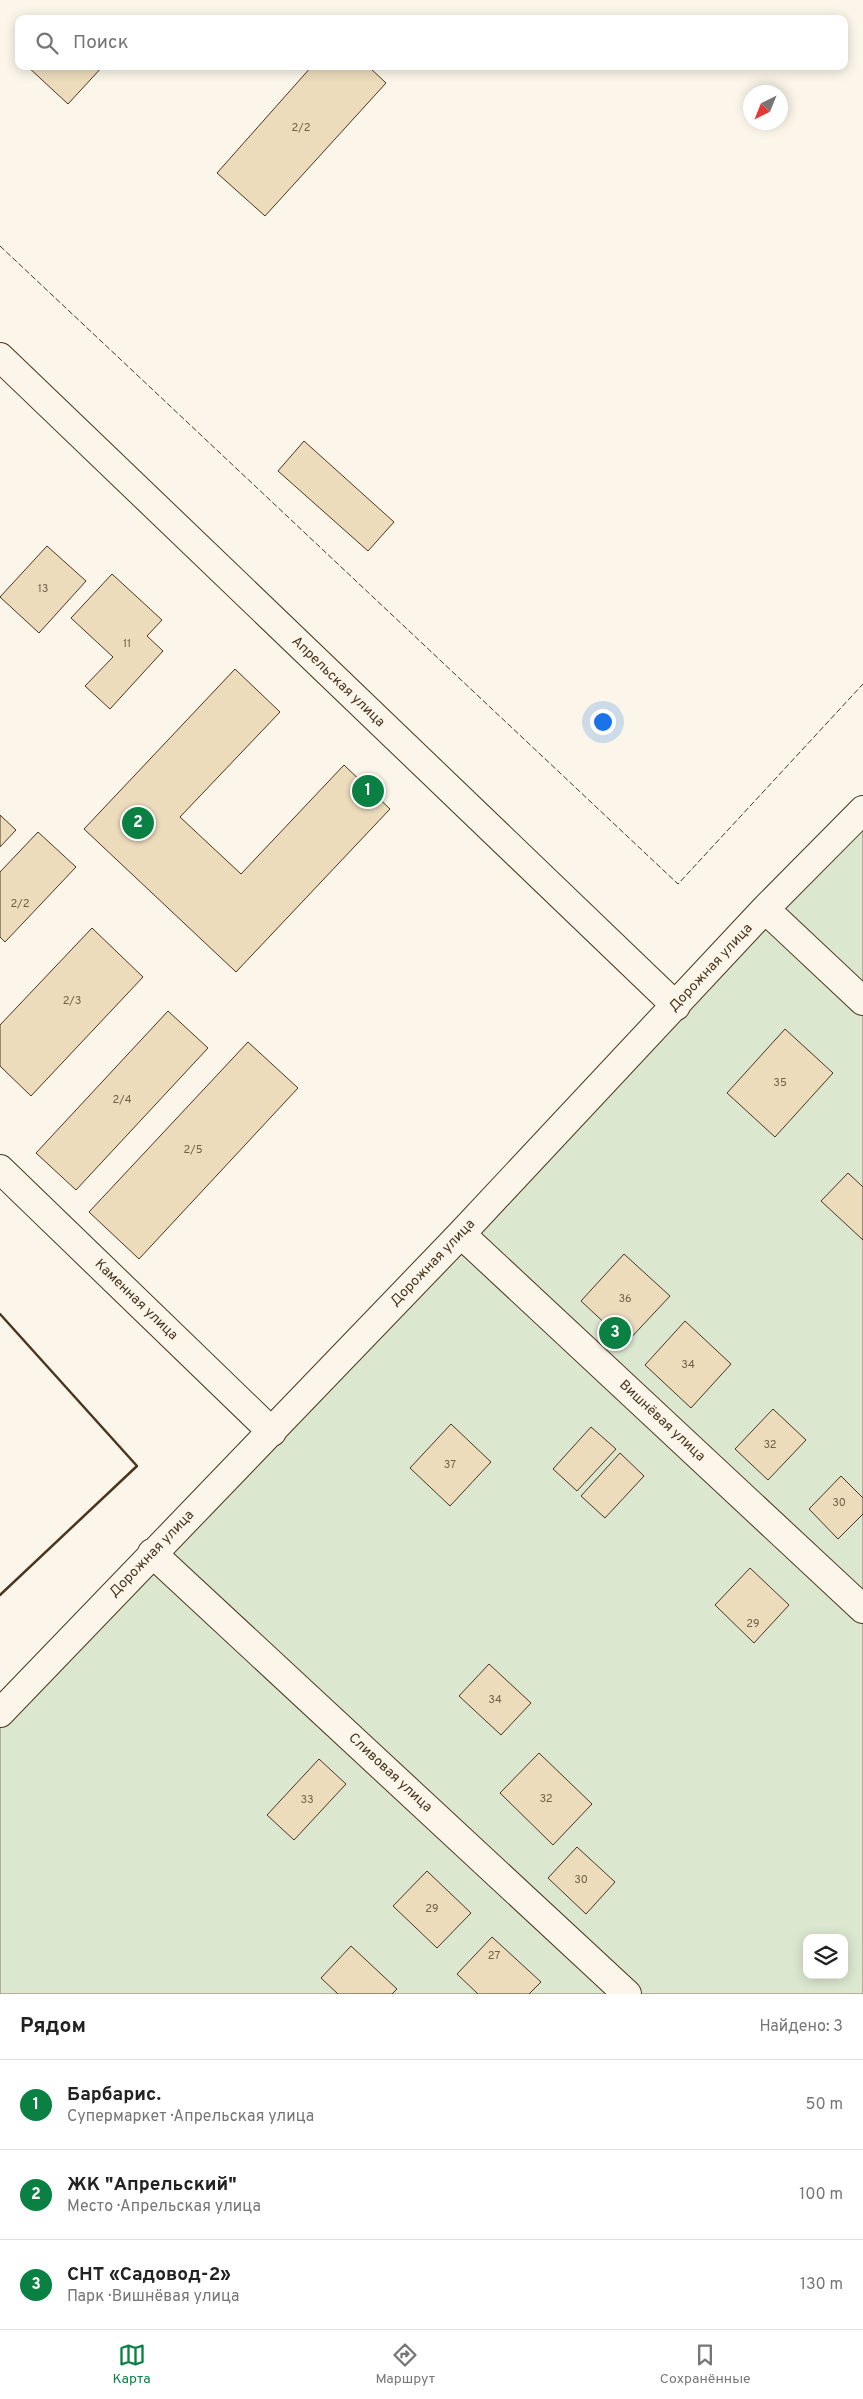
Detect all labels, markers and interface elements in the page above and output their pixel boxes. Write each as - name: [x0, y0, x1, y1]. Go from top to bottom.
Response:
- search box: [15, 15, 848, 70]
- icon: search: [33, 29, 61, 57]
- text: Поиск: [73, 31, 129, 55]
- north arrow: [743, 85, 788, 130]
- house number: 2/2: [292, 121, 310, 135]
- house number: 13: [38, 582, 48, 596]
- street label: Апрельская улица: [288, 633, 388, 731]
- house number: 11: [123, 637, 131, 651]
- your location: [590, 709, 616, 735]
- pin: 1: [352, 772, 384, 810]
- pin: 2: [122, 804, 154, 842]
- house number: 2/2: [11, 897, 29, 911]
- street label: Дорожная улица: [666, 920, 756, 1016]
- house number: 2/3: [63, 994, 81, 1008]
- house number: 35: [773, 1076, 787, 1090]
- house number: 2/4: [113, 1093, 132, 1107]
- house number: 2/5: [184, 1143, 203, 1157]
- street label: Дорожная улица: [387, 1216, 479, 1310]
- street label: Каменная улица: [91, 1256, 181, 1344]
- house number: 36: [618, 1292, 632, 1306]
- pin: 3: [599, 1314, 631, 1352]
- house number: 34: [681, 1358, 695, 1372]
- street label: Вишнёвая улица: [615, 1377, 709, 1465]
- house number: 32: [763, 1438, 777, 1452]
- house number: 37: [444, 1458, 456, 1472]
- house number: 30: [832, 1496, 846, 1510]
- street label: Дорожная улица: [106, 1507, 198, 1601]
- house number: 29: [746, 1617, 760, 1631]
- house number: 34: [488, 1693, 502, 1707]
- street label: Сливовая улица: [345, 1730, 435, 1816]
- house number: 32: [539, 1792, 553, 1806]
- house number: 33: [300, 1793, 314, 1807]
- house number: 30: [574, 1873, 588, 1887]
- house number: 29: [425, 1902, 439, 1916]
- map controls: [803, 1934, 848, 1979]
- button: layers: [803, 1934, 848, 1979]
- house number: 27: [488, 1949, 500, 1963]
- text: Рядом: [20, 2013, 86, 2040]
- text: Найдено: 3: [759, 2017, 843, 2037]
- text: Барбарис.: [67, 2083, 161, 2107]
- text: 1: [33, 2095, 39, 2115]
- text: 50 m: [806, 2095, 843, 2115]
- text: Супермаркет · Апрельская улица: [67, 2107, 314, 2127]
- text: ЖК "Апрельский": [67, 2173, 237, 2197]
- text: 2: [31, 2185, 41, 2205]
- text: 100 m: [799, 2185, 843, 2205]
- text: Место · Апрельская улица: [67, 2197, 261, 2217]
- text: СНТ «Садовод-2»: [67, 2263, 231, 2287]
- text: 3: [31, 2275, 41, 2295]
- text: 130 m: [800, 2275, 843, 2295]
- text: Парк · Вишнёвая улица: [67, 2287, 240, 2307]
- tab: Карта: [112, 2341, 151, 2388]
- tab: Маршрут: [375, 2341, 435, 2388]
- tab: Сохранённые: [660, 2341, 751, 2388]

